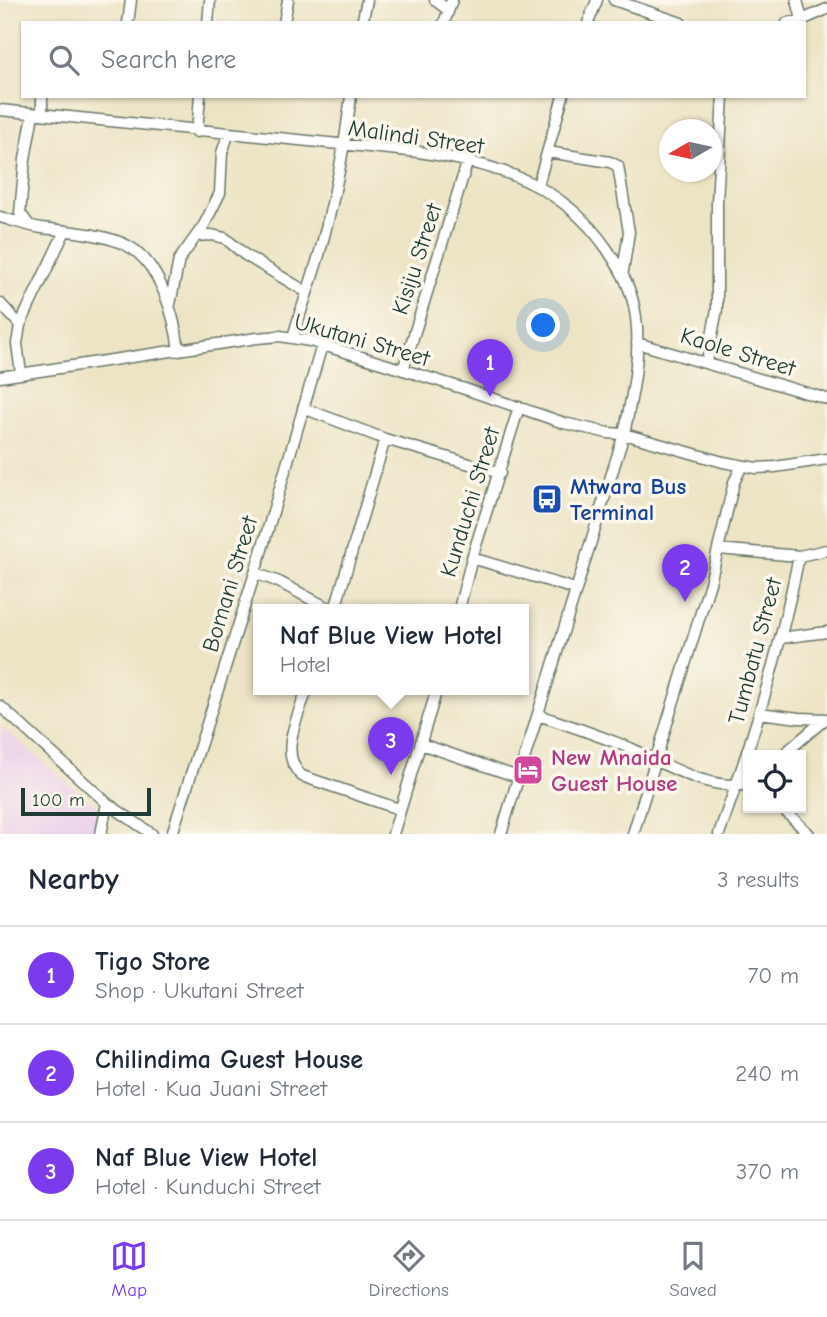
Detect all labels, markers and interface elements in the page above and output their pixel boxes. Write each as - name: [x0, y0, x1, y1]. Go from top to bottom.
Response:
- search box: [21, 21, 806, 98]
- icon: search: [45, 41, 83, 79]
- text: Search here: [101, 45, 236, 75]
- street label: Malindi Street: [346, 114, 487, 160]
- north arrow: [659, 119, 722, 182]
- street label: Kisiju Street: [386, 199, 448, 318]
- street label: Ukutani Street: [291, 308, 434, 373]
- your location: [526, 308, 560, 342]
- street label: Kaole Street: [677, 322, 800, 383]
- pin: 1: [467, 339, 513, 397]
- street label: Kunduchi Street: [434, 422, 506, 580]
- place label: Mtwara Bus Terminal: [570, 473, 686, 526]
- bus stop icon: Mtwara Bus Terminal: [530, 482, 564, 516]
- street label: Bomani Street: [197, 511, 264, 655]
- pin: 2: [662, 544, 708, 602]
- street label: Tumbatu Street: [722, 573, 788, 727]
- popup: [253, 604, 529, 695]
- text: Naf Blue View Hotel: [280, 621, 502, 651]
- text: Hotel: [280, 651, 331, 678]
- pin: 3: [368, 717, 414, 775]
- place label: New Mnaida Guest House: [551, 744, 677, 797]
- map controls: [743, 750, 806, 813]
- button: locate: [743, 750, 806, 813]
- hotel icon: New Mnaida Guest House: [511, 753, 545, 787]
- scale bar: [21, 785, 150, 817]
- text: 100 m: [32, 789, 85, 811]
- text: Nearby: [28, 862, 119, 897]
- text: 3 results: [717, 866, 799, 893]
- text: Tigo Store: [95, 947, 210, 977]
- text: 1: [46, 962, 56, 989]
- text: 70 m: [747, 962, 799, 989]
- text: Shop · Ukutani Street: [95, 977, 304, 1004]
- text: Chilindima Guest House: [95, 1045, 363, 1075]
- text: 2: [45, 1060, 57, 1087]
- text: 240 m: [735, 1060, 799, 1087]
- text: Hotel · Kua Juani Street: [95, 1075, 327, 1102]
- text: Naf Blue View Hotel: [95, 1143, 317, 1173]
- text: 3: [45, 1158, 57, 1185]
- text: 370 m: [736, 1158, 799, 1185]
- text: Hotel · Kunduchi Street: [95, 1173, 321, 1200]
- tab: Map: [110, 1237, 148, 1301]
- tab: Directions: [369, 1237, 449, 1301]
- tab: Saved: [669, 1237, 717, 1301]

